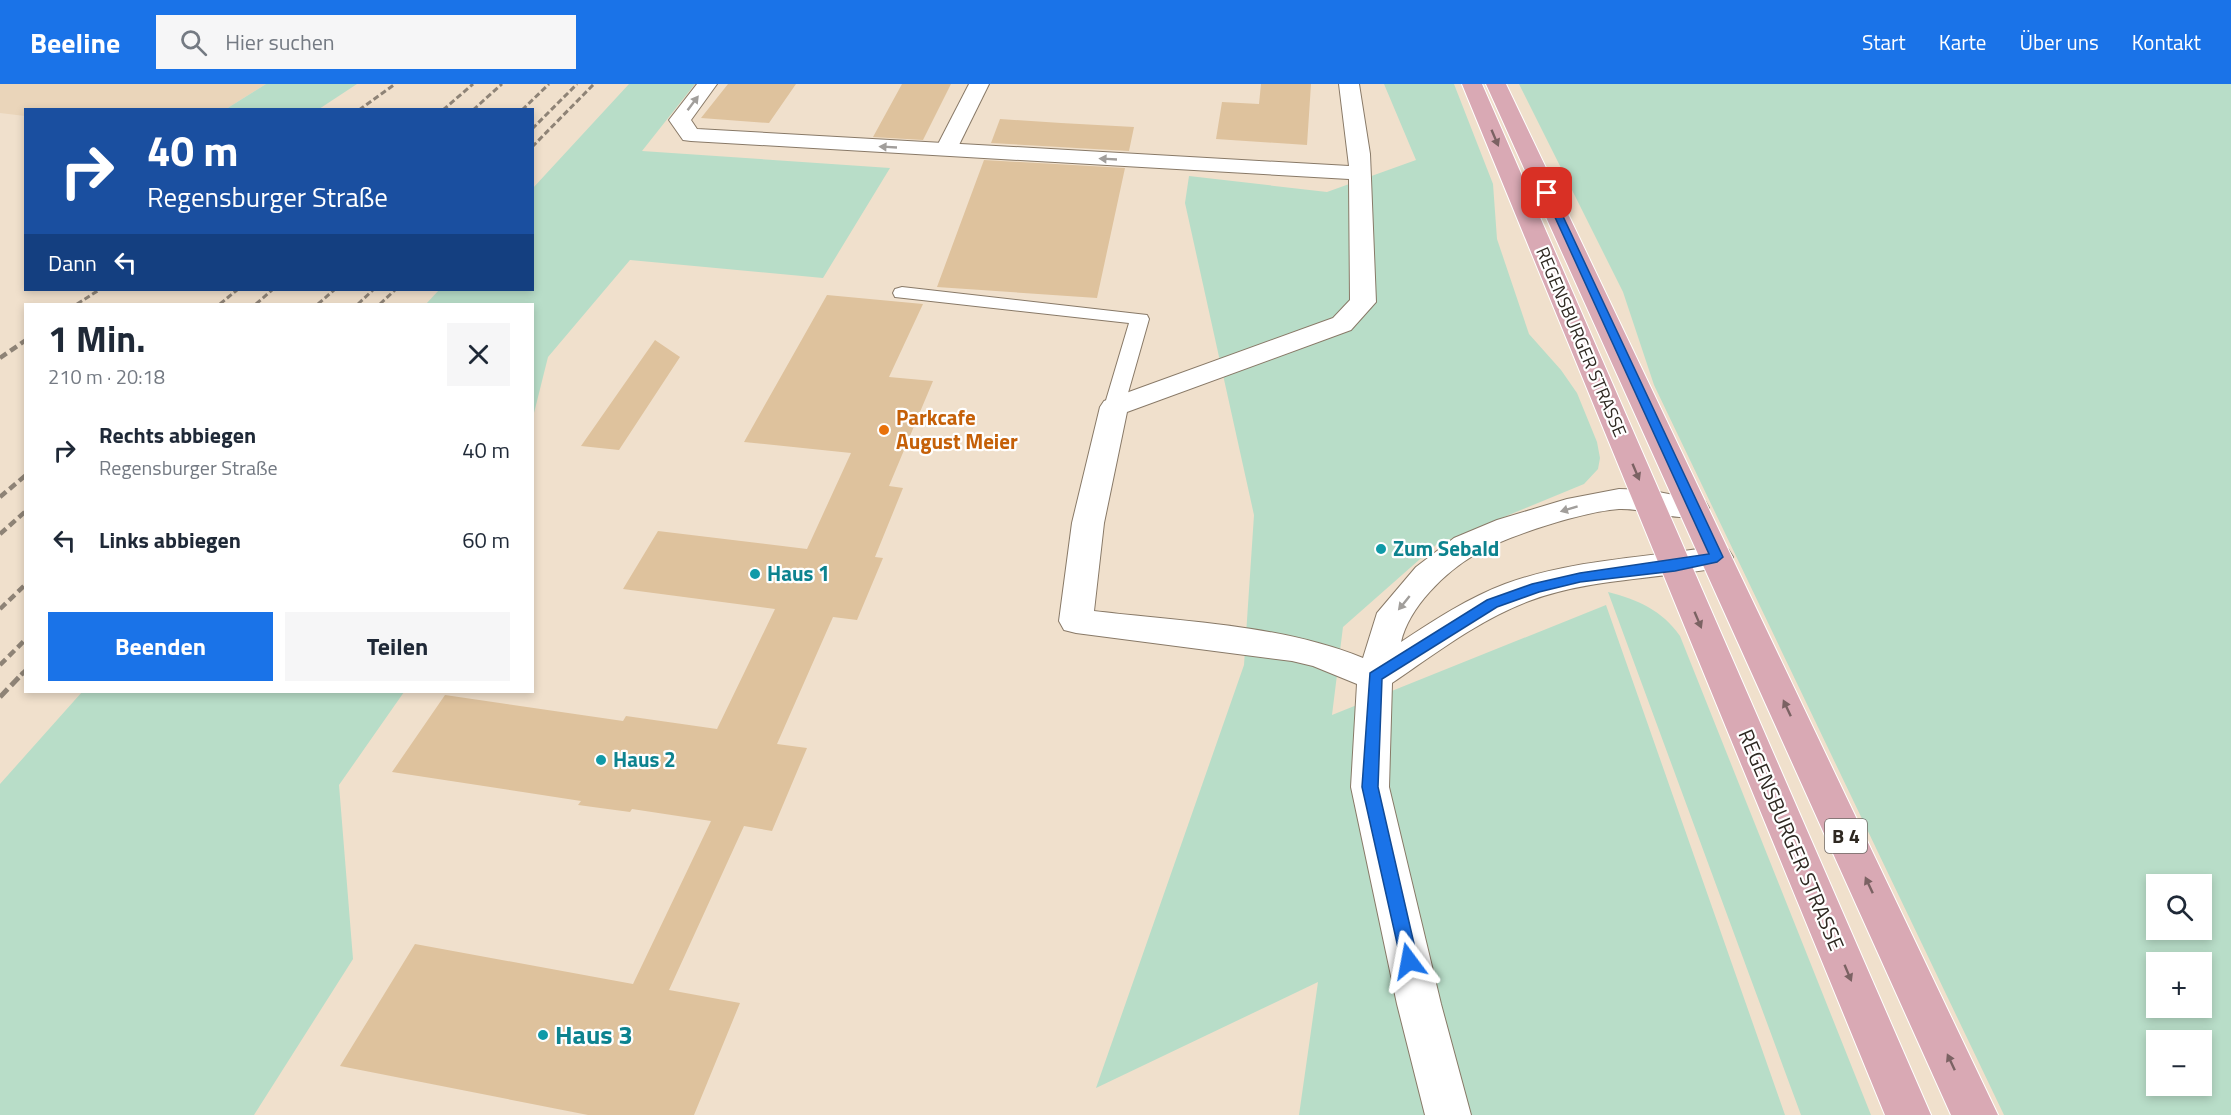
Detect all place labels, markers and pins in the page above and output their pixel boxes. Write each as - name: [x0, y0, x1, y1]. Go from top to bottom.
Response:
- pin: [1521, 167, 1572, 218]
- place label: Parkcafe August Meier: [896, 401, 1018, 457]
- marker: Parkcafe August Meier: [877, 423, 891, 437]
- place label: Zum Sebald: [1393, 532, 1499, 564]
- marker: Zum Sebald: [1374, 542, 1388, 556]
- place label: Haus 1: [767, 557, 830, 589]
- marker: Haus 1: [748, 567, 762, 581]
- place label: Haus 2: [613, 743, 676, 775]
- marker: Haus 2: [594, 753, 608, 767]
- place label: Haus 3: [555, 1015, 633, 1054]
- marker: Haus 3: [536, 1028, 550, 1042]

